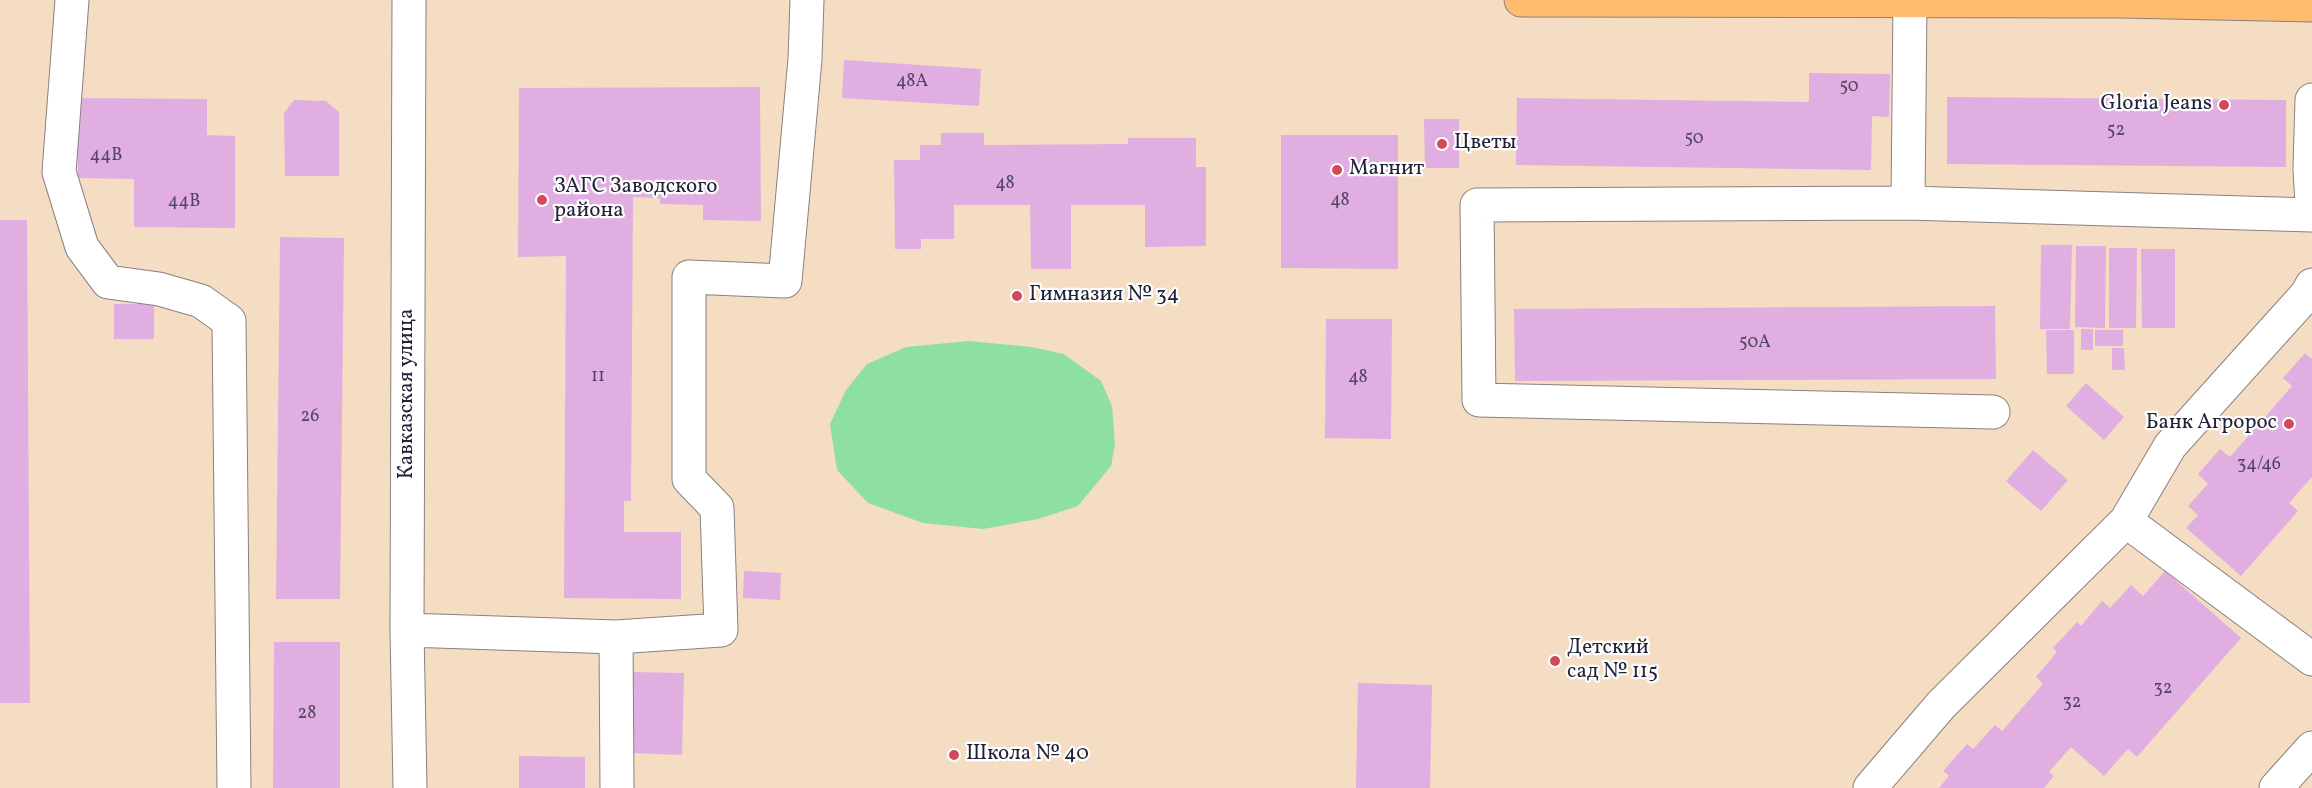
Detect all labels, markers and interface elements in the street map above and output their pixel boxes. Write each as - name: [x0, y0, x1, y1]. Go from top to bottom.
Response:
- house number: 48А: [896, 72, 928, 94]
- house number: 50: [1839, 77, 1859, 99]
- place label: Gloria Jeans: [2101, 92, 2212, 118]
- marker: Gloria Jeans: [2217, 98, 2231, 112]
- house number: 52: [2107, 121, 2125, 143]
- house number: 50: [1684, 129, 1704, 151]
- place label: Цветы: [1454, 131, 1516, 157]
- marker: Цветы: [1435, 137, 1449, 151]
- house number: 44В: [90, 146, 122, 168]
- place label: Магнит: [1349, 157, 1424, 183]
- marker: Магнит: [1330, 163, 1344, 177]
- house number: 48: [995, 174, 1015, 196]
- place label: ЗАГС Заводского района: [554, 175, 717, 225]
- house number: 48: [1330, 191, 1350, 213]
- house number: 44В: [168, 192, 200, 214]
- marker: ЗАГС Заводского района: [535, 193, 549, 207]
- place label: Гимназия № 34: [1029, 283, 1179, 309]
- marker: Гимназия № 34: [1010, 289, 1024, 303]
- street label: Кавказская улица: [395, 309, 421, 479]
- house number: 50А: [1739, 333, 1771, 355]
- house number: 11: [591, 367, 605, 389]
- house number: 48: [1348, 368, 1368, 390]
- house number: 26: [301, 407, 319, 429]
- place label: Банк Агророс: [2146, 411, 2277, 437]
- marker: Банк Агророс: [2282, 417, 2296, 431]
- house number: 34/46: [2237, 455, 2281, 477]
- place label: Детский сад № 115: [1567, 636, 1658, 686]
- marker: Детский сад № 115: [1548, 654, 1562, 668]
- house number: 32: [2154, 679, 2172, 701]
- house number: 32: [2063, 693, 2081, 715]
- house number: 28: [298, 704, 316, 726]
- place label: Школа № 40: [966, 742, 1089, 768]
- marker: Школа № 40: [947, 748, 961, 762]

